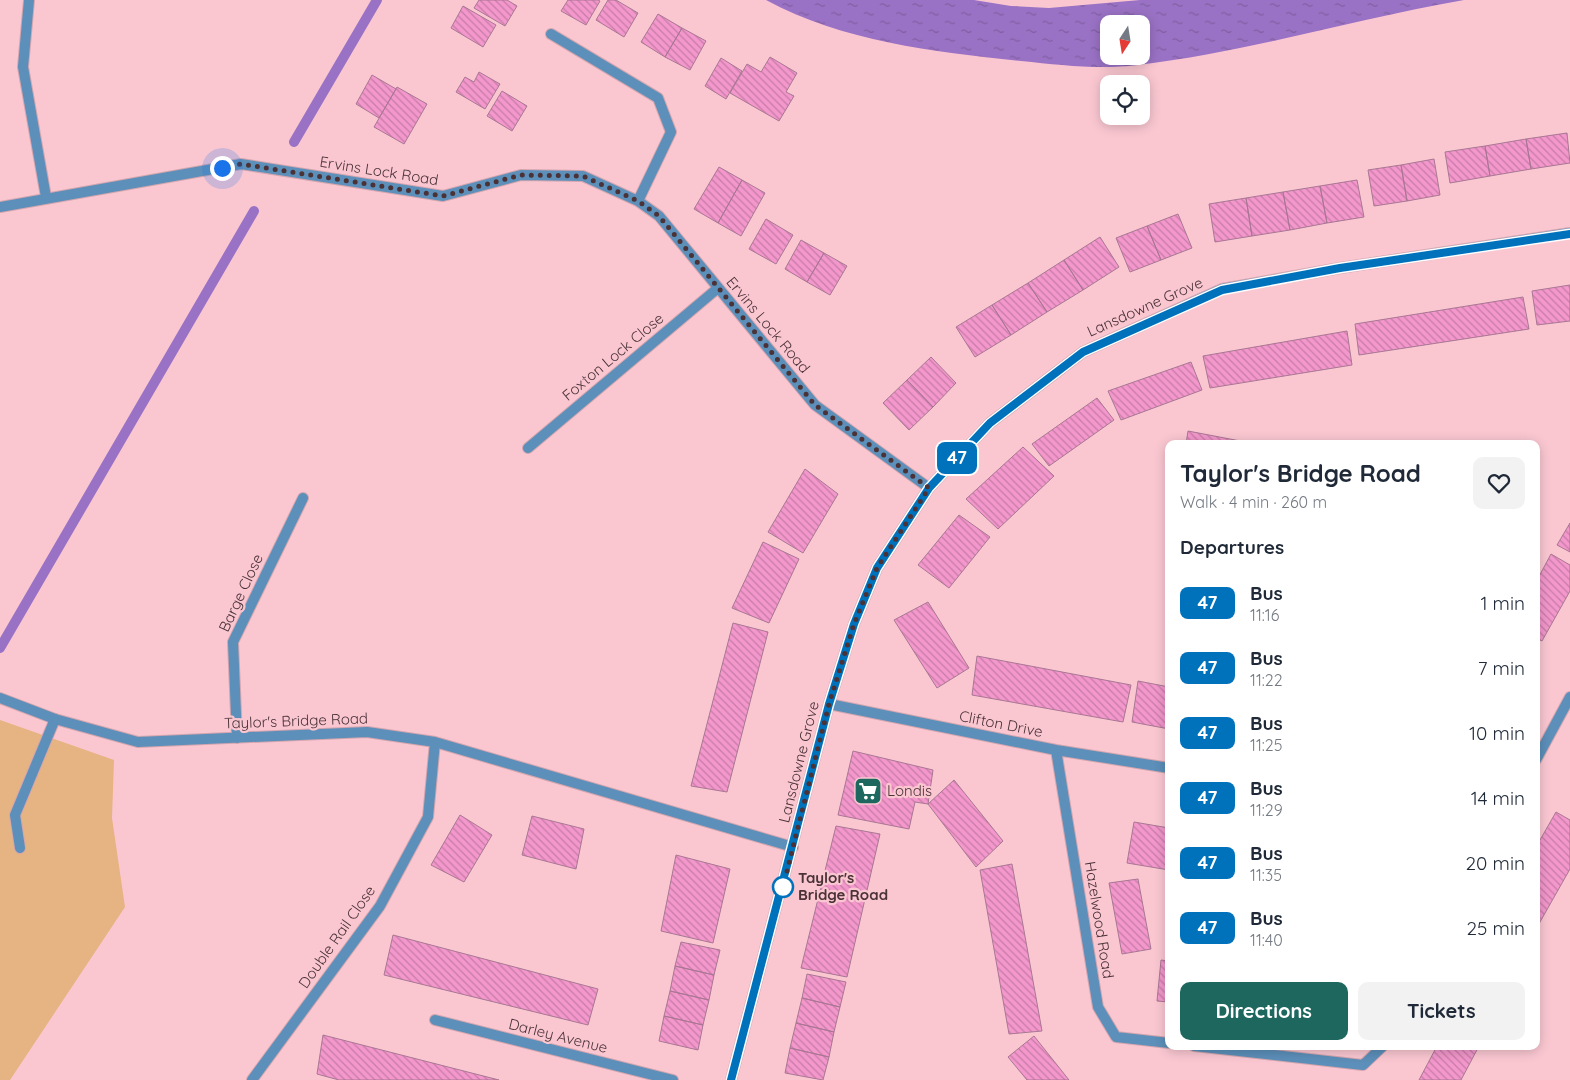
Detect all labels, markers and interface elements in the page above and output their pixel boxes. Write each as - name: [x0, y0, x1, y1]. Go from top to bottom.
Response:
- north arrow: [1100, 15, 1150, 65]
- map controls: [1100, 15, 1150, 125]
- button: locate: [1100, 75, 1150, 125]
- street label: Ervins Lock Road: [318, 152, 440, 189]
- your location: [210, 156, 235, 181]
- street label: Ervins Lock Road: [722, 273, 814, 377]
- street label: Lansdowne Grove: [1084, 273, 1206, 341]
- street label: Foxton Lock Close: [558, 309, 667, 405]
- line badge: 47: [934, 442, 980, 474]
- text: 47: [947, 446, 967, 469]
- button: heart: [1473, 457, 1525, 509]
- text: Taylor's Bridge Road: [1180, 458, 1421, 488]
- text: Walk · 4 min · 260 m: [1180, 492, 1327, 512]
- text: Departures: [1180, 535, 1284, 559]
- street label: Barge Close: [214, 551, 267, 635]
- text: Bus: [1250, 581, 1283, 605]
- text: 47: [1198, 591, 1217, 614]
- text: 1 min: [1480, 591, 1525, 615]
- text: 11:16: [1250, 605, 1279, 625]
- text: Bus: [1250, 646, 1283, 670]
- text: 47: [1198, 656, 1217, 679]
- text: 7 min: [1478, 656, 1525, 680]
- text: 11:22: [1250, 670, 1283, 690]
- street label: Lansdowne Grove: [774, 699, 823, 825]
- street label: Clifton Drive: [958, 706, 1045, 741]
- street label: Taylor's Bridge Road: [224, 708, 368, 733]
- text: Bus: [1250, 711, 1283, 735]
- text: 47: [1198, 721, 1217, 744]
- text: 10 min: [1469, 721, 1525, 745]
- text: 11:25: [1250, 735, 1282, 755]
- supermarket icon: Londis: [853, 776, 883, 806]
- text: Bus: [1250, 776, 1283, 800]
- place label: Londis: [887, 781, 932, 800]
- text: 47: [1198, 786, 1217, 809]
- text: 14 min: [1471, 786, 1525, 810]
- text: 11:29: [1250, 800, 1283, 820]
- text: Bus: [1250, 841, 1283, 865]
- text: 47: [1198, 851, 1217, 874]
- text: 20 min: [1466, 851, 1525, 875]
- street label: Hazelwood Road: [1081, 860, 1118, 980]
- text: 11:35: [1250, 865, 1282, 885]
- place label: Taylor's Bridge Road: [798, 868, 888, 904]
- marker: Taylor's Bridge Road: [772, 876, 794, 898]
- street label: Double Rail Close: [294, 882, 379, 992]
- text: Bus: [1250, 906, 1283, 930]
- text: 47: [1198, 916, 1217, 939]
- text: 25 min: [1467, 916, 1525, 940]
- text: 11:40: [1250, 930, 1283, 950]
- button: Directions: [1180, 982, 1348, 1040]
- button: Tickets: [1358, 982, 1525, 1040]
- street label: Darley Avenue: [507, 1014, 610, 1057]

